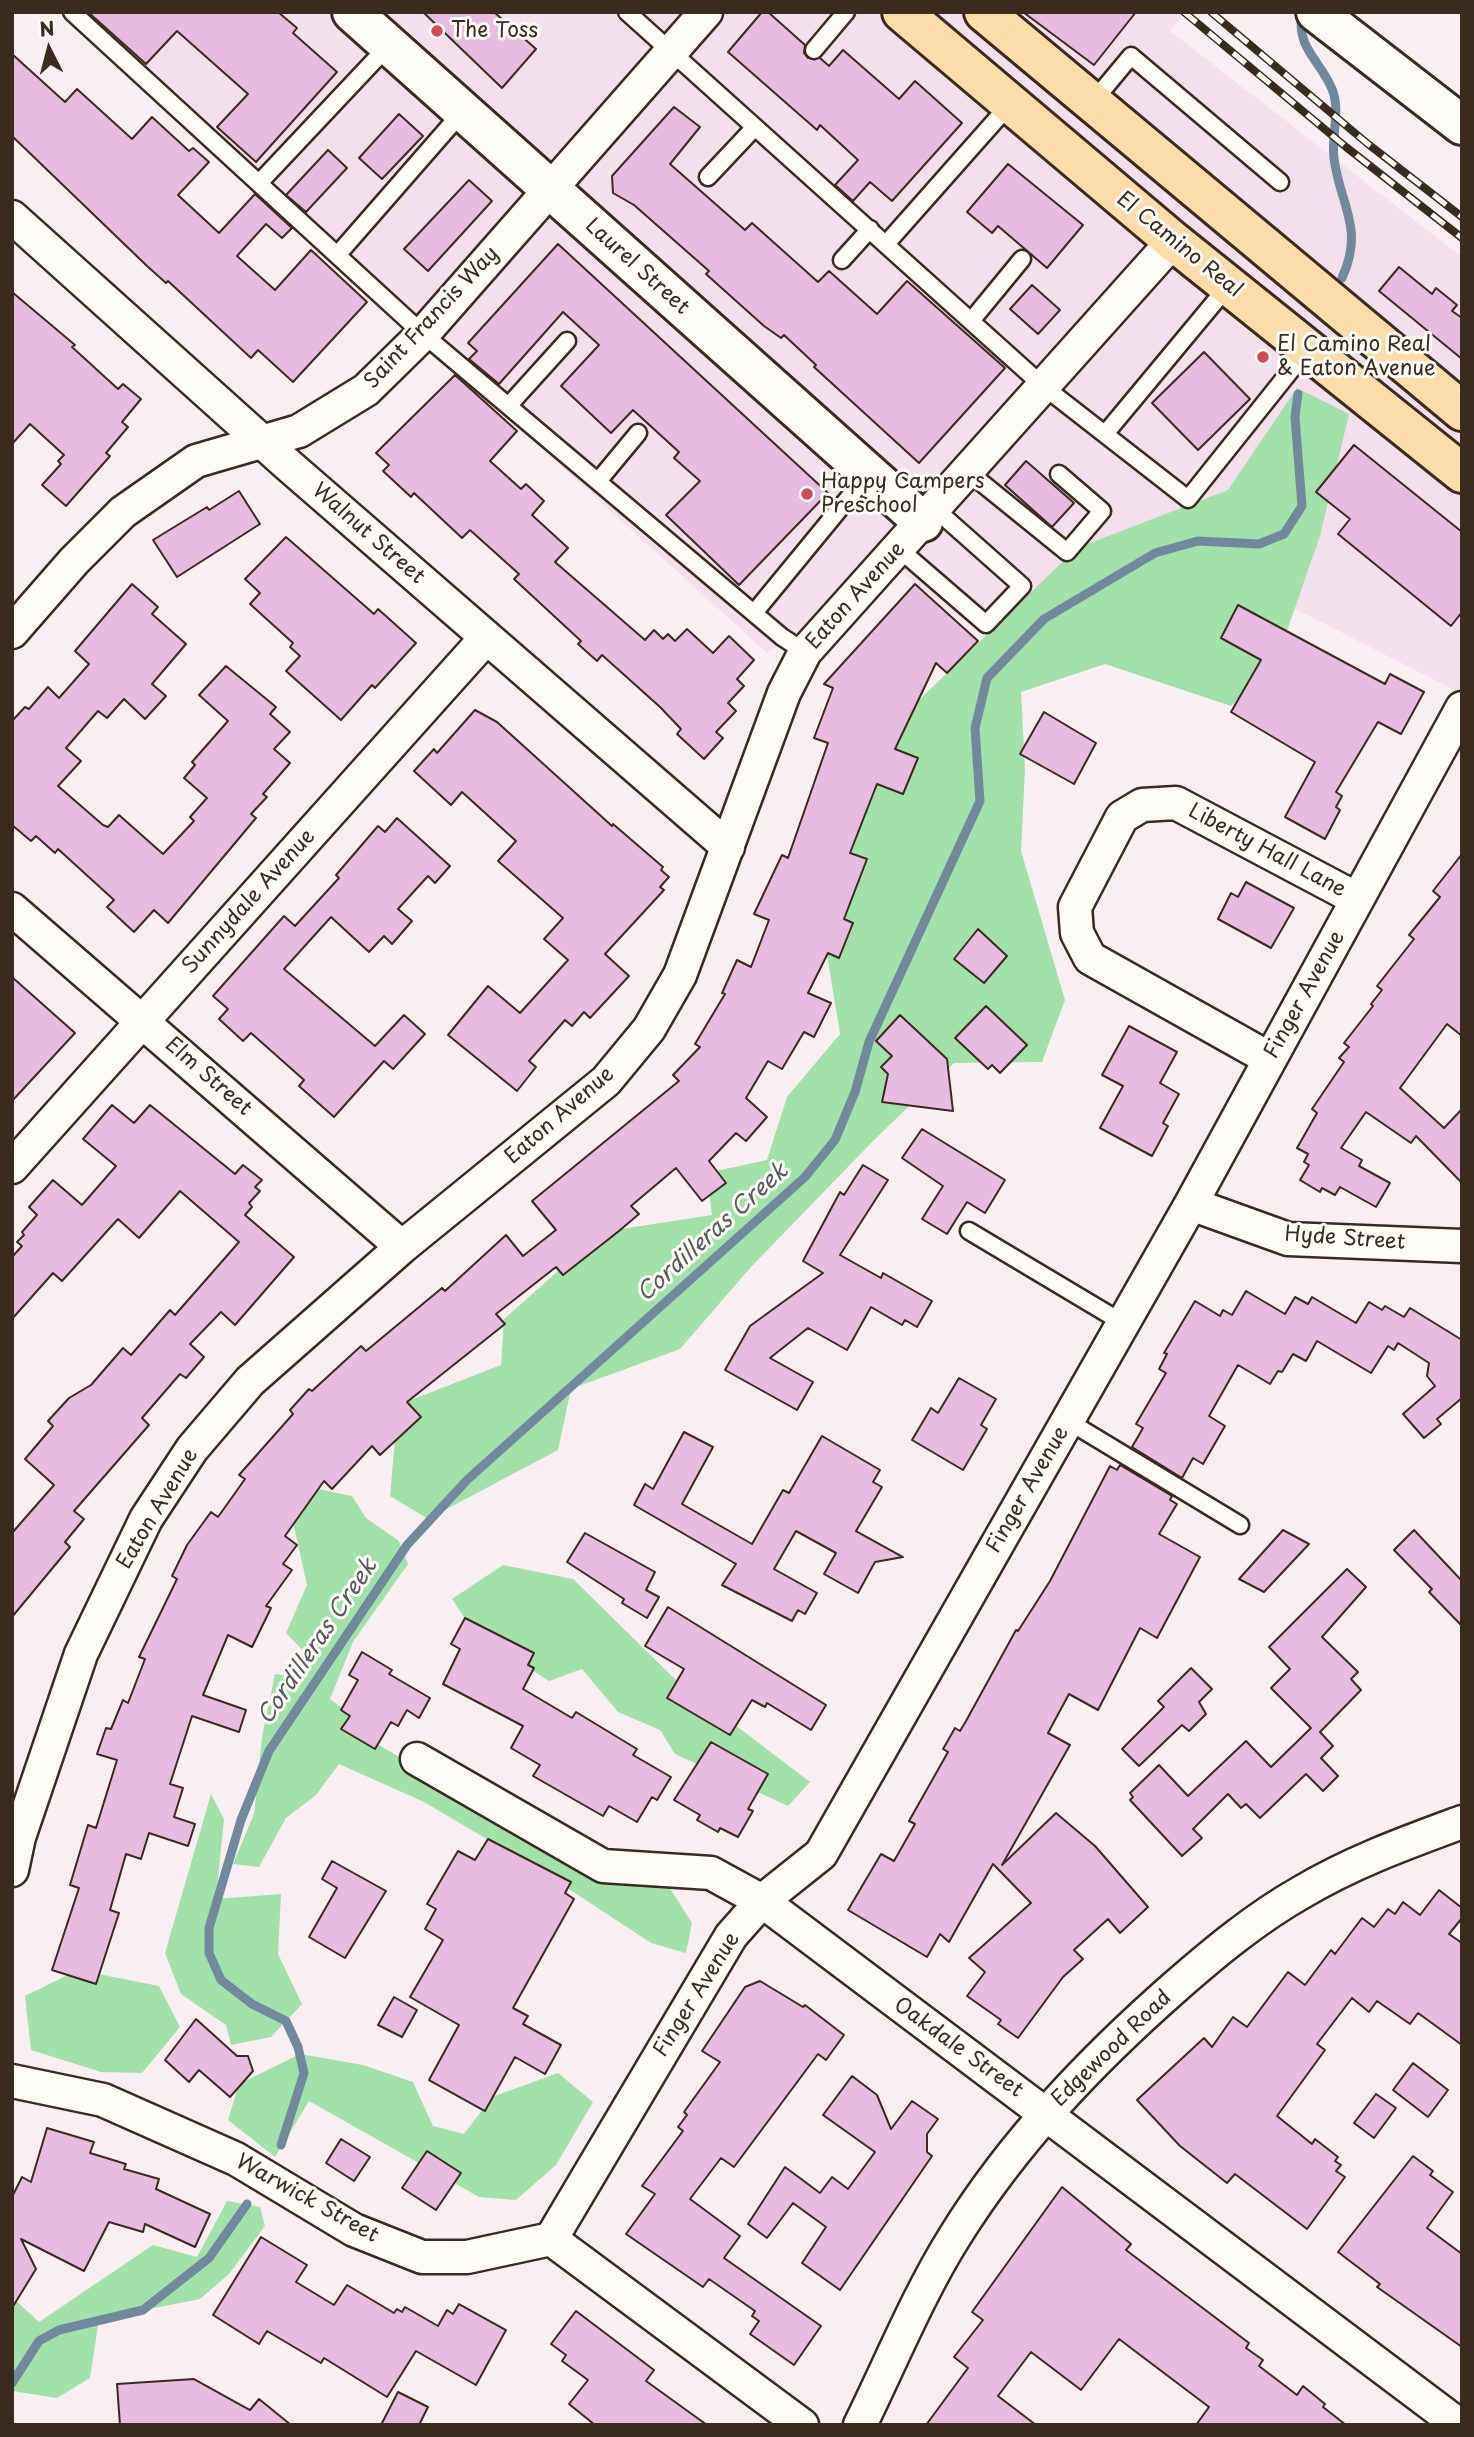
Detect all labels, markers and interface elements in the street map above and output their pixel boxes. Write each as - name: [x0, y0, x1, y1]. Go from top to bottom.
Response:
- text: N: [38, 13, 56, 43]
- north arrow: [14, 14, 84, 84]
- place label: The Toss: [451, 18, 538, 44]
- marker: The Toss: [429, 23, 445, 39]
- street label: El Camino Real: [1111, 187, 1247, 303]
- street label: Laurel Street: [580, 214, 694, 320]
- street label: Saint Francis Way: [360, 242, 504, 394]
- place label: El Camino Real & Eaton Avenue: [1277, 332, 1436, 382]
- marker: El Camino Real & Eaton Avenue: [1255, 349, 1271, 365]
- place label: Happy Campers Preschool: [821, 469, 984, 519]
- street label: Walnut Street: [307, 478, 429, 590]
- marker: Happy Campers Preschool: [799, 486, 815, 502]
- street label: Eaton Avenue: [801, 537, 911, 655]
- street label: Liberty Hall Lane: [1184, 799, 1350, 903]
- street label: Sunnydale Avenue: [177, 824, 321, 980]
- street label: Finger Avenue: [1260, 927, 1350, 1063]
- street label: Elm Street: [159, 1032, 257, 1122]
- street label: Eaton Avenue: [501, 1062, 619, 1170]
- water label: Cordilleras Creek: [632, 1158, 794, 1308]
- street label: Hyde Street: [1284, 1222, 1406, 1256]
- street label: Finger Avenue: [982, 1422, 1074, 1558]
- street label: Eaton Avenue: [112, 1444, 204, 1574]
- water label: Cordilleras Creek: [252, 1554, 384, 1730]
- street label: Finger Avenue: [649, 1928, 745, 2062]
- street label: Edgewood Road: [1047, 1986, 1177, 2112]
- street label: Oakdale Street: [888, 1993, 1028, 2103]
- street label: Warwick Street: [231, 2149, 383, 2249]

